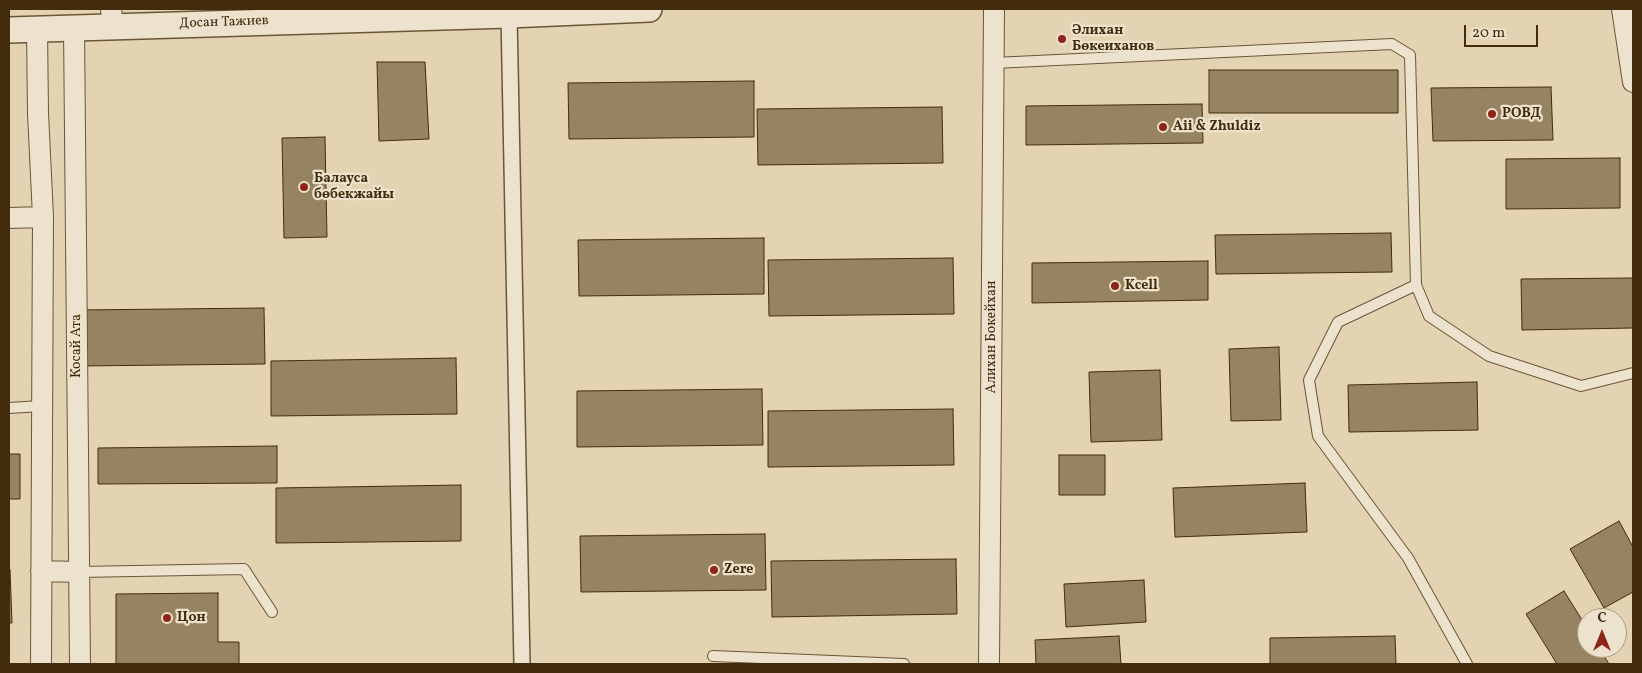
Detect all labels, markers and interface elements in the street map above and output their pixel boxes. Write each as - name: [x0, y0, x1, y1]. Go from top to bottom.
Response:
- street label: Досан Тажиев: [179, 13, 269, 33]
- scale bar: [1467, 15, 1541, 47]
- place label: Әлихан Бөкеиханов: [1072, 23, 1154, 56]
- text: 20 m: [1472, 23, 1505, 44]
- marker: Әлихан Бөкеиханов: [1056, 33, 1068, 45]
- place label: РОВД: [1502, 106, 1541, 122]
- marker: РОВД: [1486, 108, 1498, 120]
- place label: Aii & Zhuldiz: [1173, 119, 1261, 135]
- marker: Aii & Zhuldiz: [1157, 121, 1169, 133]
- place label: Балауса бөбекжайы: [314, 171, 394, 203]
- marker: Балауса бөбекжайы: [298, 181, 310, 193]
- place label: Kcell: [1125, 278, 1158, 294]
- marker: Kcell: [1109, 280, 1121, 292]
- street label: Алихан Бокейхан: [984, 281, 1000, 393]
- street label: Косай Ата: [69, 314, 85, 378]
- place label: Zere: [724, 562, 753, 578]
- marker: Zere: [708, 564, 720, 576]
- north arrow: [1577, 608, 1627, 658]
- text: С: [1597, 609, 1607, 628]
- place label: Цон: [177, 610, 206, 626]
- marker: Цон: [161, 612, 173, 624]

